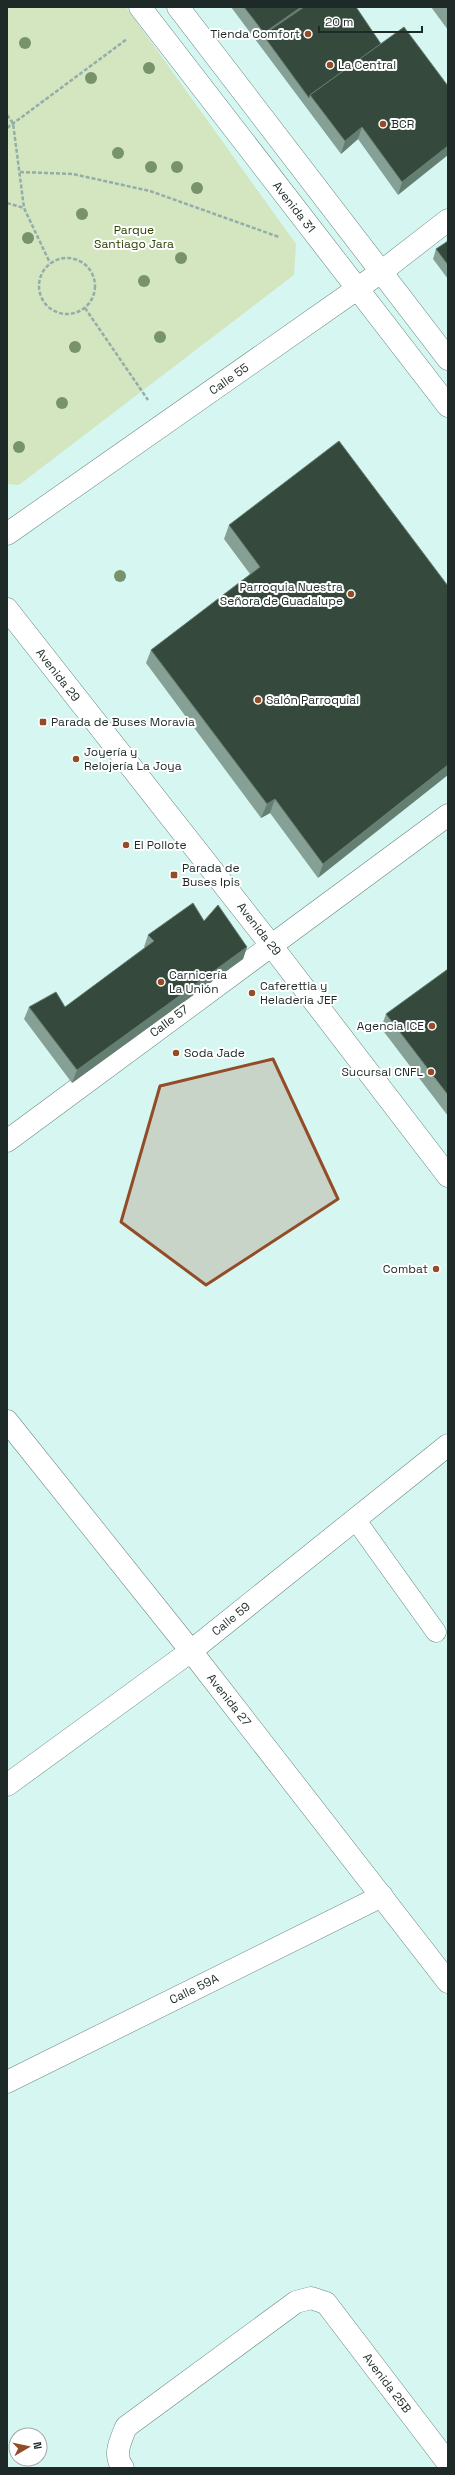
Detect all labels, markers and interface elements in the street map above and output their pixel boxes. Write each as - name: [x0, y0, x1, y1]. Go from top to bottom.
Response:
- scale bar: [319, 8, 422, 34]
- text: 20 m: [325, 14, 353, 30]
- place label: Tienda Comfort: [210, 26, 300, 42]
- marker: Tienda Comfort: [303, 29, 313, 39]
- place label: La Central: [338, 57, 396, 73]
- marker: La Central: [325, 60, 335, 70]
- place label: BCR: [391, 116, 414, 132]
- marker: BCR: [378, 119, 388, 129]
- street label: Avenida 31: [269, 178, 319, 236]
- park label: Parque Santiago Jara: [94, 222, 174, 252]
- street label: Calle 55: [206, 360, 252, 398]
- place label: Parroquia Nuestra Señora de Guadalupe: [220, 579, 343, 609]
- marker: Parroquia Nuestra Señora de Guadalupe: [346, 589, 356, 599]
- street label: Avenida 29: [32, 645, 84, 705]
- place label: Salón Parroquial: [266, 692, 359, 708]
- marker: Salón Parroquial: [253, 695, 263, 705]
- place label: Parada de Buses Moravia: [51, 714, 195, 730]
- marker: Parada de Buses Moravia: [38, 717, 48, 727]
- place label: Joyería y Relojería La Joya: [84, 744, 182, 774]
- marker: Joyería y Relojería La Joya: [71, 754, 81, 764]
- place label: El Pollote: [134, 837, 187, 853]
- marker: El Pollote: [121, 840, 131, 850]
- place label: Parada de Buses Ipis: [182, 860, 240, 890]
- marker: Parada de Buses Ipis: [169, 870, 179, 880]
- street label: Avenida 29: [233, 899, 285, 959]
- place label: Carnicería La Unión: [169, 967, 227, 997]
- marker: Carnicería La Unión: [156, 977, 166, 987]
- place label: Caferettia y Heladeria JEF: [260, 978, 338, 1008]
- marker: Caferettia y Heladeria JEF: [247, 988, 257, 998]
- street label: Calle 57: [146, 1001, 192, 1041]
- place label: Agencia ICE: [357, 1018, 424, 1034]
- marker: Agencia ICE: [427, 1021, 437, 1031]
- place label: Soda Jade: [184, 1045, 245, 1061]
- marker: Soda Jade: [171, 1048, 181, 1058]
- place label: Sucursal CNFL: [341, 1064, 423, 1080]
- marker: Sucursal CNFL: [426, 1067, 436, 1077]
- place label: Combat: [383, 1261, 428, 1277]
- marker: Combat: [431, 1264, 441, 1274]
- street label: Calle 59: [208, 1599, 254, 1639]
- street label: Avenida 27: [203, 1670, 255, 1730]
- street label: Calle 59A: [167, 1970, 222, 2008]
- street label: Avenida 25B: [359, 2350, 415, 2416]
- north arrow: [8, 2427, 48, 2467]
- text: N: [30, 2441, 45, 2450]

